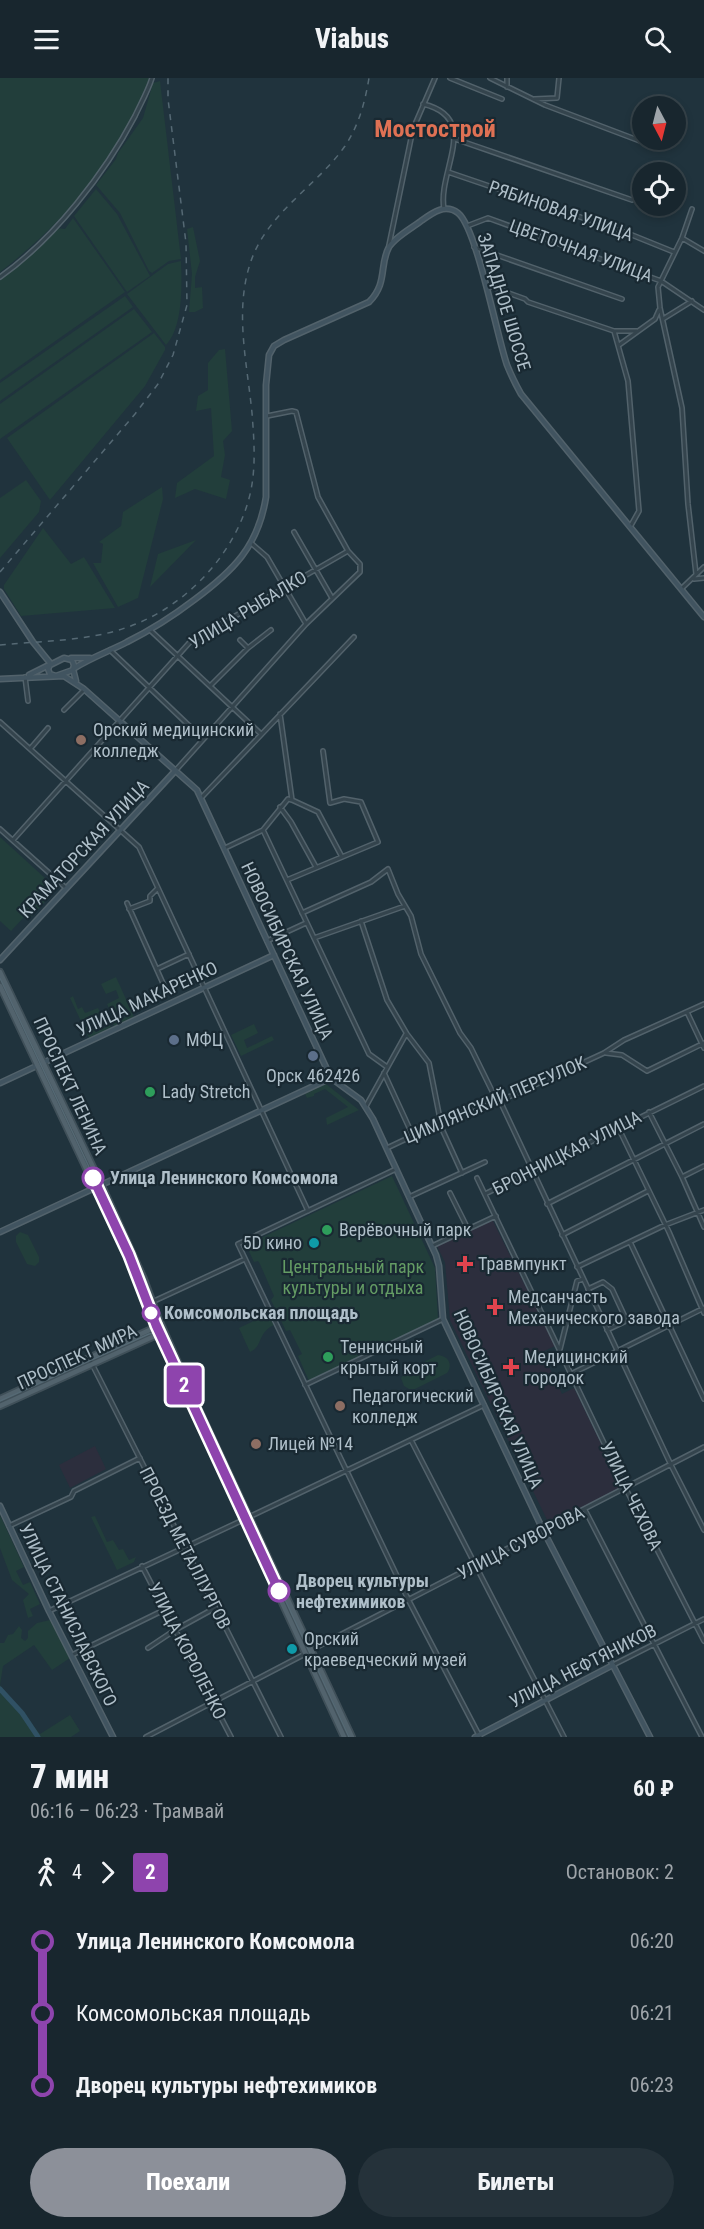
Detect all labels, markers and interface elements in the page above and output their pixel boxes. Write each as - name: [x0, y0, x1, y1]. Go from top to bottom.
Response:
- icon: menu: [30, 23, 63, 56]
- text: Viabus: [315, 23, 389, 55]
- icon: search: [641, 23, 674, 56]
- north arrow: [632, 96, 686, 150]
- map controls: [632, 96, 686, 216]
- district label: Мостострой: [374, 115, 496, 143]
- button: locate: [632, 162, 686, 216]
- street label: РЯБИНОВАЯ УЛИЦА: [486, 176, 637, 245]
- street label: ЦВЕТОЧНАЯ УЛИЦА: [507, 215, 656, 286]
- street label: ЗАПАДНОЕ ШОССЕ: [474, 230, 535, 373]
- street label: УЛИЦА РЫБАЛКО: [185, 566, 310, 653]
- place label: Орский медицинский колледж: [93, 719, 254, 761]
- marker: Орский медицинский колледж: [74, 733, 88, 747]
- street label: КРАМАТОРСКАЯ УЛИЦА: [14, 775, 153, 922]
- street label: НОВОСИБИРСКАЯ УЛИЦА: [237, 859, 338, 1044]
- street label: УЛИЦА МАКАРЕНКО: [73, 957, 221, 1040]
- street label: ПРОСПЕКТ ЛЕНИНА: [29, 1014, 112, 1159]
- place label: МФЦ: [186, 1029, 223, 1050]
- marker: МФЦ: [167, 1033, 181, 1047]
- marker: Орск 462426: [306, 1049, 320, 1063]
- street label: ЦИМЛЯНСКИЙ ПЕРЕУЛОК: [401, 1052, 589, 1147]
- place label: Орск 462426: [266, 1065, 360, 1086]
- place label: Lady Stretch: [162, 1081, 251, 1102]
- marker: Lady Stretch: [143, 1085, 157, 1099]
- street label: БРОННИЦКАЯ УЛИЦА: [489, 1106, 645, 1199]
- marker: Улица Ленинского Комсомола: [82, 1167, 104, 1189]
- place label: Улица Ленинского Комсомола: [110, 1167, 338, 1188]
- place label: Верёвочный парк: [339, 1219, 472, 1240]
- marker: Верёвочный парк: [320, 1223, 334, 1237]
- place label: 5D кино: [243, 1232, 302, 1253]
- marker: 5D кино: [307, 1236, 321, 1250]
- place label: Травмпункт: [478, 1253, 567, 1274]
- marker: Травмпункт: [456, 1255, 474, 1273]
- park label: Центральный парк культуры и отдыха: [282, 1256, 424, 1298]
- place label: Медсанчасть Механического завода: [508, 1286, 680, 1328]
- marker: Медсанчасть Механического завода: [486, 1298, 504, 1316]
- place label: Комсомольская площадь: [164, 1302, 358, 1323]
- marker: Комсомольская площадь: [142, 1304, 160, 1322]
- street label: НОВОСИБИРСКАЯ УЛИЦА: [449, 1306, 548, 1492]
- street label: ПРОСПЕКТ МИРА: [14, 1319, 140, 1393]
- place label: Теннисный крытый корт: [340, 1336, 437, 1378]
- place label: Медицинский городок: [524, 1346, 628, 1388]
- marker: Теннисный крытый корт: [321, 1350, 335, 1364]
- marker: Медицинский городок: [502, 1358, 520, 1376]
- line badge: 2: [164, 1366, 204, 1404]
- text: 2: [179, 1373, 189, 1397]
- place label: Педагогический колледж: [352, 1385, 474, 1427]
- marker: Педагогический колледж: [333, 1399, 347, 1413]
- place label: Лицей №14: [268, 1433, 353, 1454]
- marker: Лицей №14: [249, 1437, 263, 1451]
- street label: УЛИЦА ЧЕХОВА: [596, 1438, 667, 1554]
- street label: ПРОЕЗД МЕТАЛЛУРГОВ: [135, 1463, 235, 1632]
- street label: УЛИЦА СУВОРОВА: [454, 1501, 588, 1584]
- street label: УЛИЦА СТАНИСЛАВСКОГО: [15, 1520, 122, 1710]
- place label: Дворец культуры нефтехимиков: [296, 1570, 429, 1612]
- street label: УЛИЦА КОРОЛЕНКО: [144, 1579, 231, 1723]
- marker: Дворец культуры нефтехимиков: [268, 1580, 290, 1602]
- street label: УЛИЦА НЕФТЯНИКОВ: [506, 1619, 660, 1712]
- place label: Орский краеведческий музей: [304, 1628, 467, 1670]
- marker: Орский краеведческий музей: [285, 1642, 299, 1656]
- text: 7 мин: [30, 1757, 109, 1796]
- text: 60 ₽: [633, 1776, 674, 1801]
- text: 06:16 – 06:23 · Трамвай: [30, 1799, 224, 1823]
- icon: walk: [30, 1856, 63, 1889]
- icon: forward: [91, 1856, 124, 1889]
- text: 4: [72, 1860, 82, 1884]
- text: 2: [145, 1860, 156, 1884]
- text: Остановок: 2: [566, 1860, 674, 1884]
- text: Улица Ленинского Комсомола: [76, 1929, 355, 1954]
- text: 06:20: [630, 1929, 674, 1953]
- text: Комсомольская площадь: [76, 2001, 311, 2026]
- text: 06:21: [630, 2001, 674, 2025]
- text: Дворец культуры нефтехимиков: [76, 2073, 377, 2098]
- text: 06:23: [630, 2073, 674, 2097]
- button: Поехали: [30, 2148, 346, 2217]
- button: Билеты: [358, 2148, 674, 2217]

